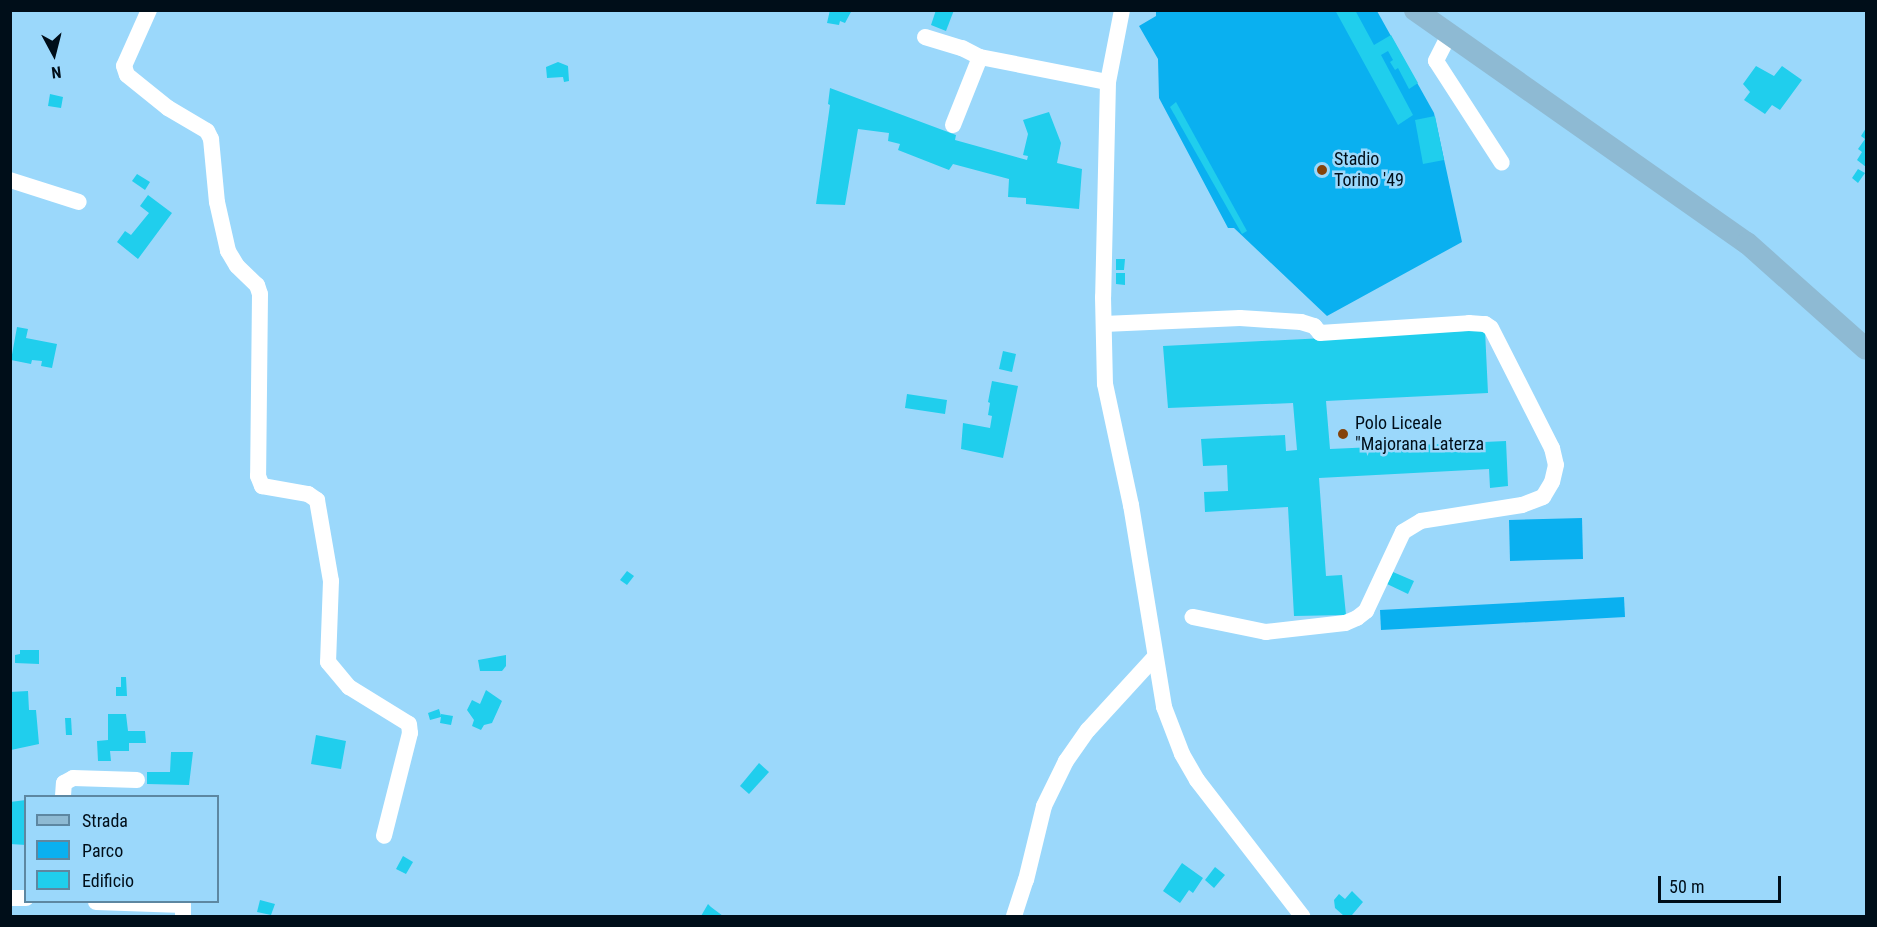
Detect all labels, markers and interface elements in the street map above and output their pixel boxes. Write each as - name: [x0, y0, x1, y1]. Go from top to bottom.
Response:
- north arrow: [24, 24, 84, 84]
- text: N: [50, 62, 62, 82]
- place label: Stadio Torino '49: [1334, 149, 1404, 192]
- marker: Stadio Torino '49: [1315, 163, 1329, 177]
- place label: Polo Liceale "Majorana Laterza: [1355, 413, 1484, 456]
- marker: Polo Liceale "Majorana Laterza: [1336, 427, 1350, 441]
- legend: [24, 795, 219, 903]
- text: Strada: [82, 810, 128, 831]
- text: Parco: [82, 840, 123, 861]
- scale bar: [1661, 864, 1784, 902]
- text: Edificio: [82, 870, 134, 891]
- text: 50 m: [1669, 876, 1704, 897]

